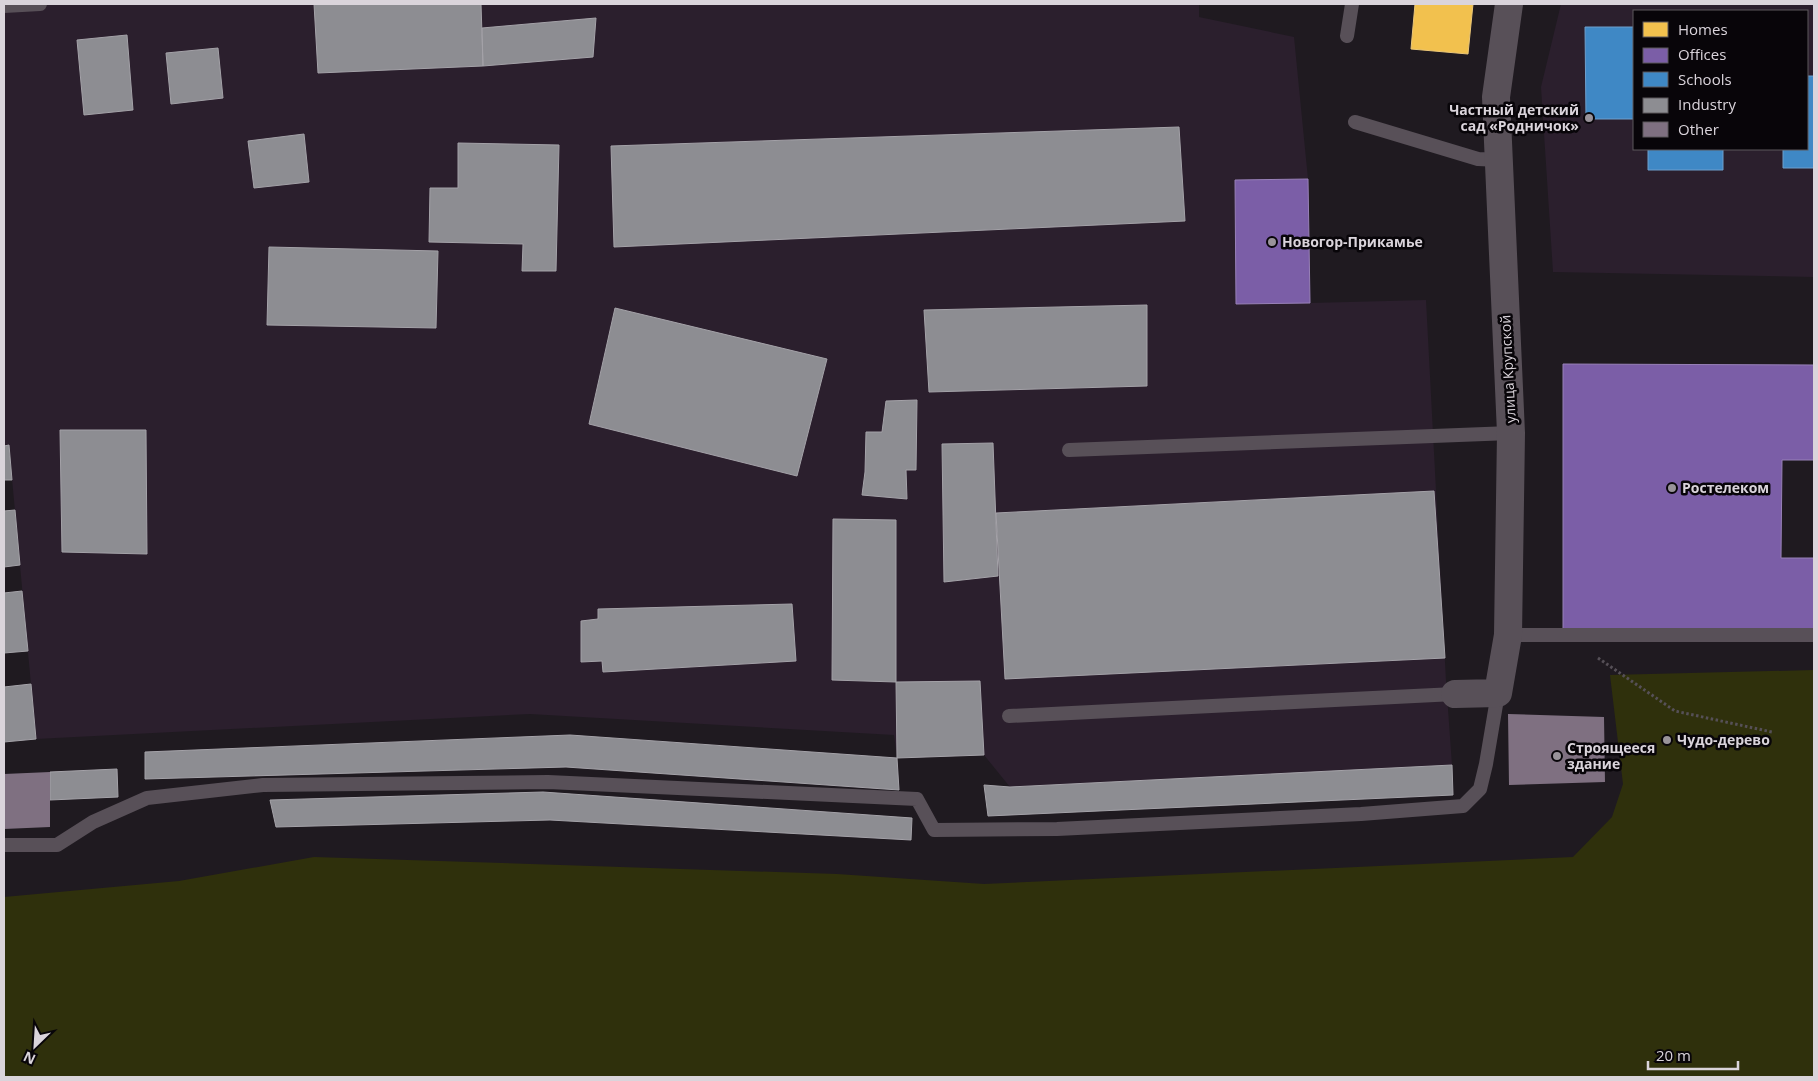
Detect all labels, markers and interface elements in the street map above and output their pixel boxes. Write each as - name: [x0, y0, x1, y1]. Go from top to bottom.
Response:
- legend: [1633, 10, 1808, 150]
- text: Homes: [1678, 19, 1728, 39]
- text: Offices: [1678, 44, 1726, 64]
- text: Schools: [1678, 69, 1732, 89]
- text: Industry: [1678, 94, 1736, 114]
- place label: Частный детский сад «Родничок»: [1449, 100, 1579, 135]
- marker: Частный детский сад «Родничок»: [1583, 112, 1595, 124]
- text: Other: [1678, 119, 1719, 139]
- place label: Новогор-Прикамье: [1282, 232, 1423, 251]
- marker: Новогор-Прикамье: [1266, 236, 1278, 248]
- street label: улица Крупской: [1495, 315, 1520, 424]
- place label: Ростелеком: [1682, 478, 1769, 497]
- marker: Ростелеком: [1666, 482, 1678, 494]
- place label: Чудо-дерево: [1677, 730, 1770, 749]
- marker: Чудо-дерево: [1661, 734, 1673, 746]
- place label: Строящееся здание: [1567, 738, 1655, 773]
- marker: Строящееся здание: [1551, 750, 1563, 762]
- north arrow: [10, 1021, 60, 1071]
- scale bar: [1648, 1038, 1738, 1070]
- text: 20 m: [1656, 1045, 1691, 1065]
- text: N: [20, 1047, 38, 1069]

